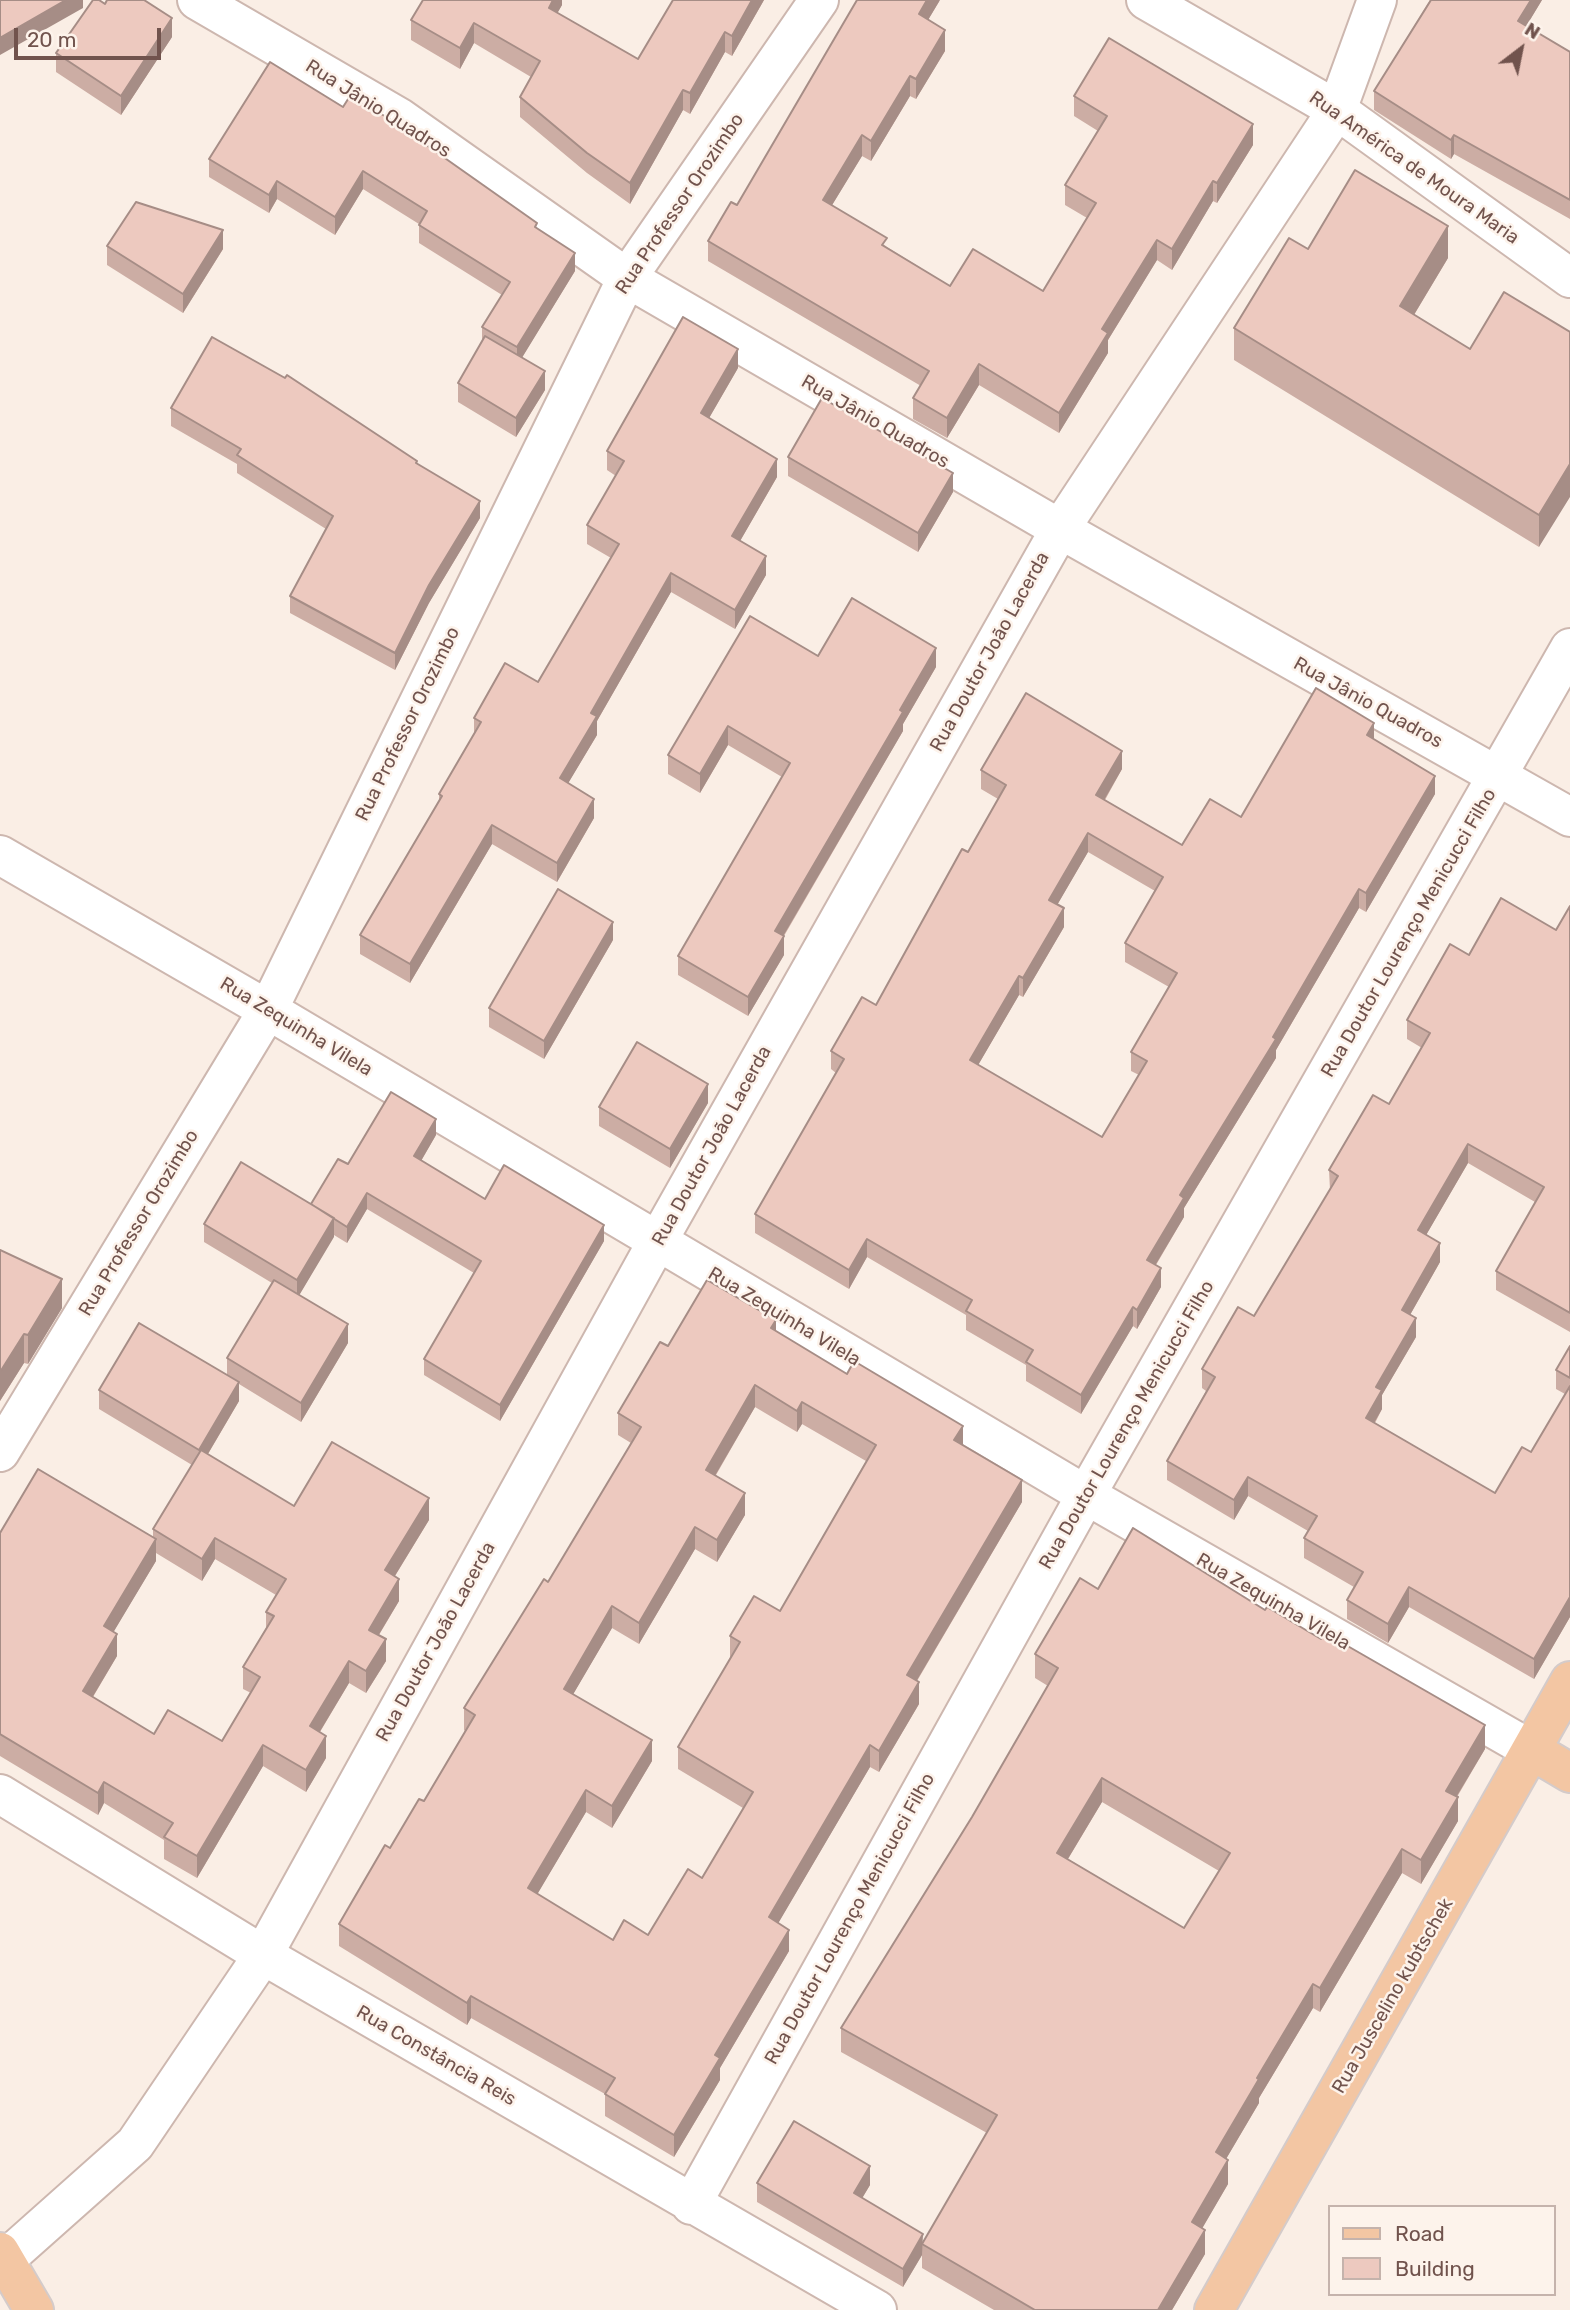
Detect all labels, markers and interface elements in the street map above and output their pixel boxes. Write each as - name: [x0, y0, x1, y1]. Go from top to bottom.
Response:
- scale bar: [18, 14, 164, 58]
- north arrow: [1486, 14, 1556, 84]
- text: N: [1520, 17, 1544, 44]
- text: 20 m: [27, 27, 76, 52]
- street label: Rua Jânio Quadros: [301, 55, 455, 163]
- street label: Rua América de Moura Maria: [1305, 87, 1523, 249]
- street label: Rua Professor Orozimbo: [611, 109, 749, 299]
- street label: Rua Jânio Quadros: [797, 370, 953, 474]
- street label: Rua Doutor João Lacerda: [926, 548, 1054, 756]
- street label: Rua Professor Orozimbo: [351, 623, 465, 825]
- street label: Rua Jânio Quadros: [1289, 653, 1447, 753]
- street label: Rua Doutor Lourenço Menicucci Filho: [1317, 785, 1501, 1081]
- street label: Rua Zequinha Vilela: [216, 972, 376, 1082]
- street label: Rua Doutor João Lacerda: [648, 1042, 776, 1250]
- street label: Rua Professor Orozimbo: [74, 1126, 204, 1320]
- street label: Rua Zequinha Vilela: [704, 1262, 864, 1372]
- street label: Rua Doutor Lourenço Menicucci Filho: [1035, 1277, 1219, 1573]
- street label: Rua Doutor João Lacerda: [372, 1538, 500, 1746]
- street label: Rua Zequinha Vilela: [1192, 1549, 1354, 1655]
- street label: Rua Doutor Lourenço Menicucci Filho: [760, 1769, 940, 2069]
- street label: Rua Juscelino kubtschek: [1328, 1894, 1458, 2098]
- street label: Rua Constância Reis: [352, 2001, 520, 2111]
- legend: [1328, 2205, 1556, 2296]
- text: Road: [1395, 2221, 1445, 2246]
- text: Building: [1395, 2256, 1475, 2281]

